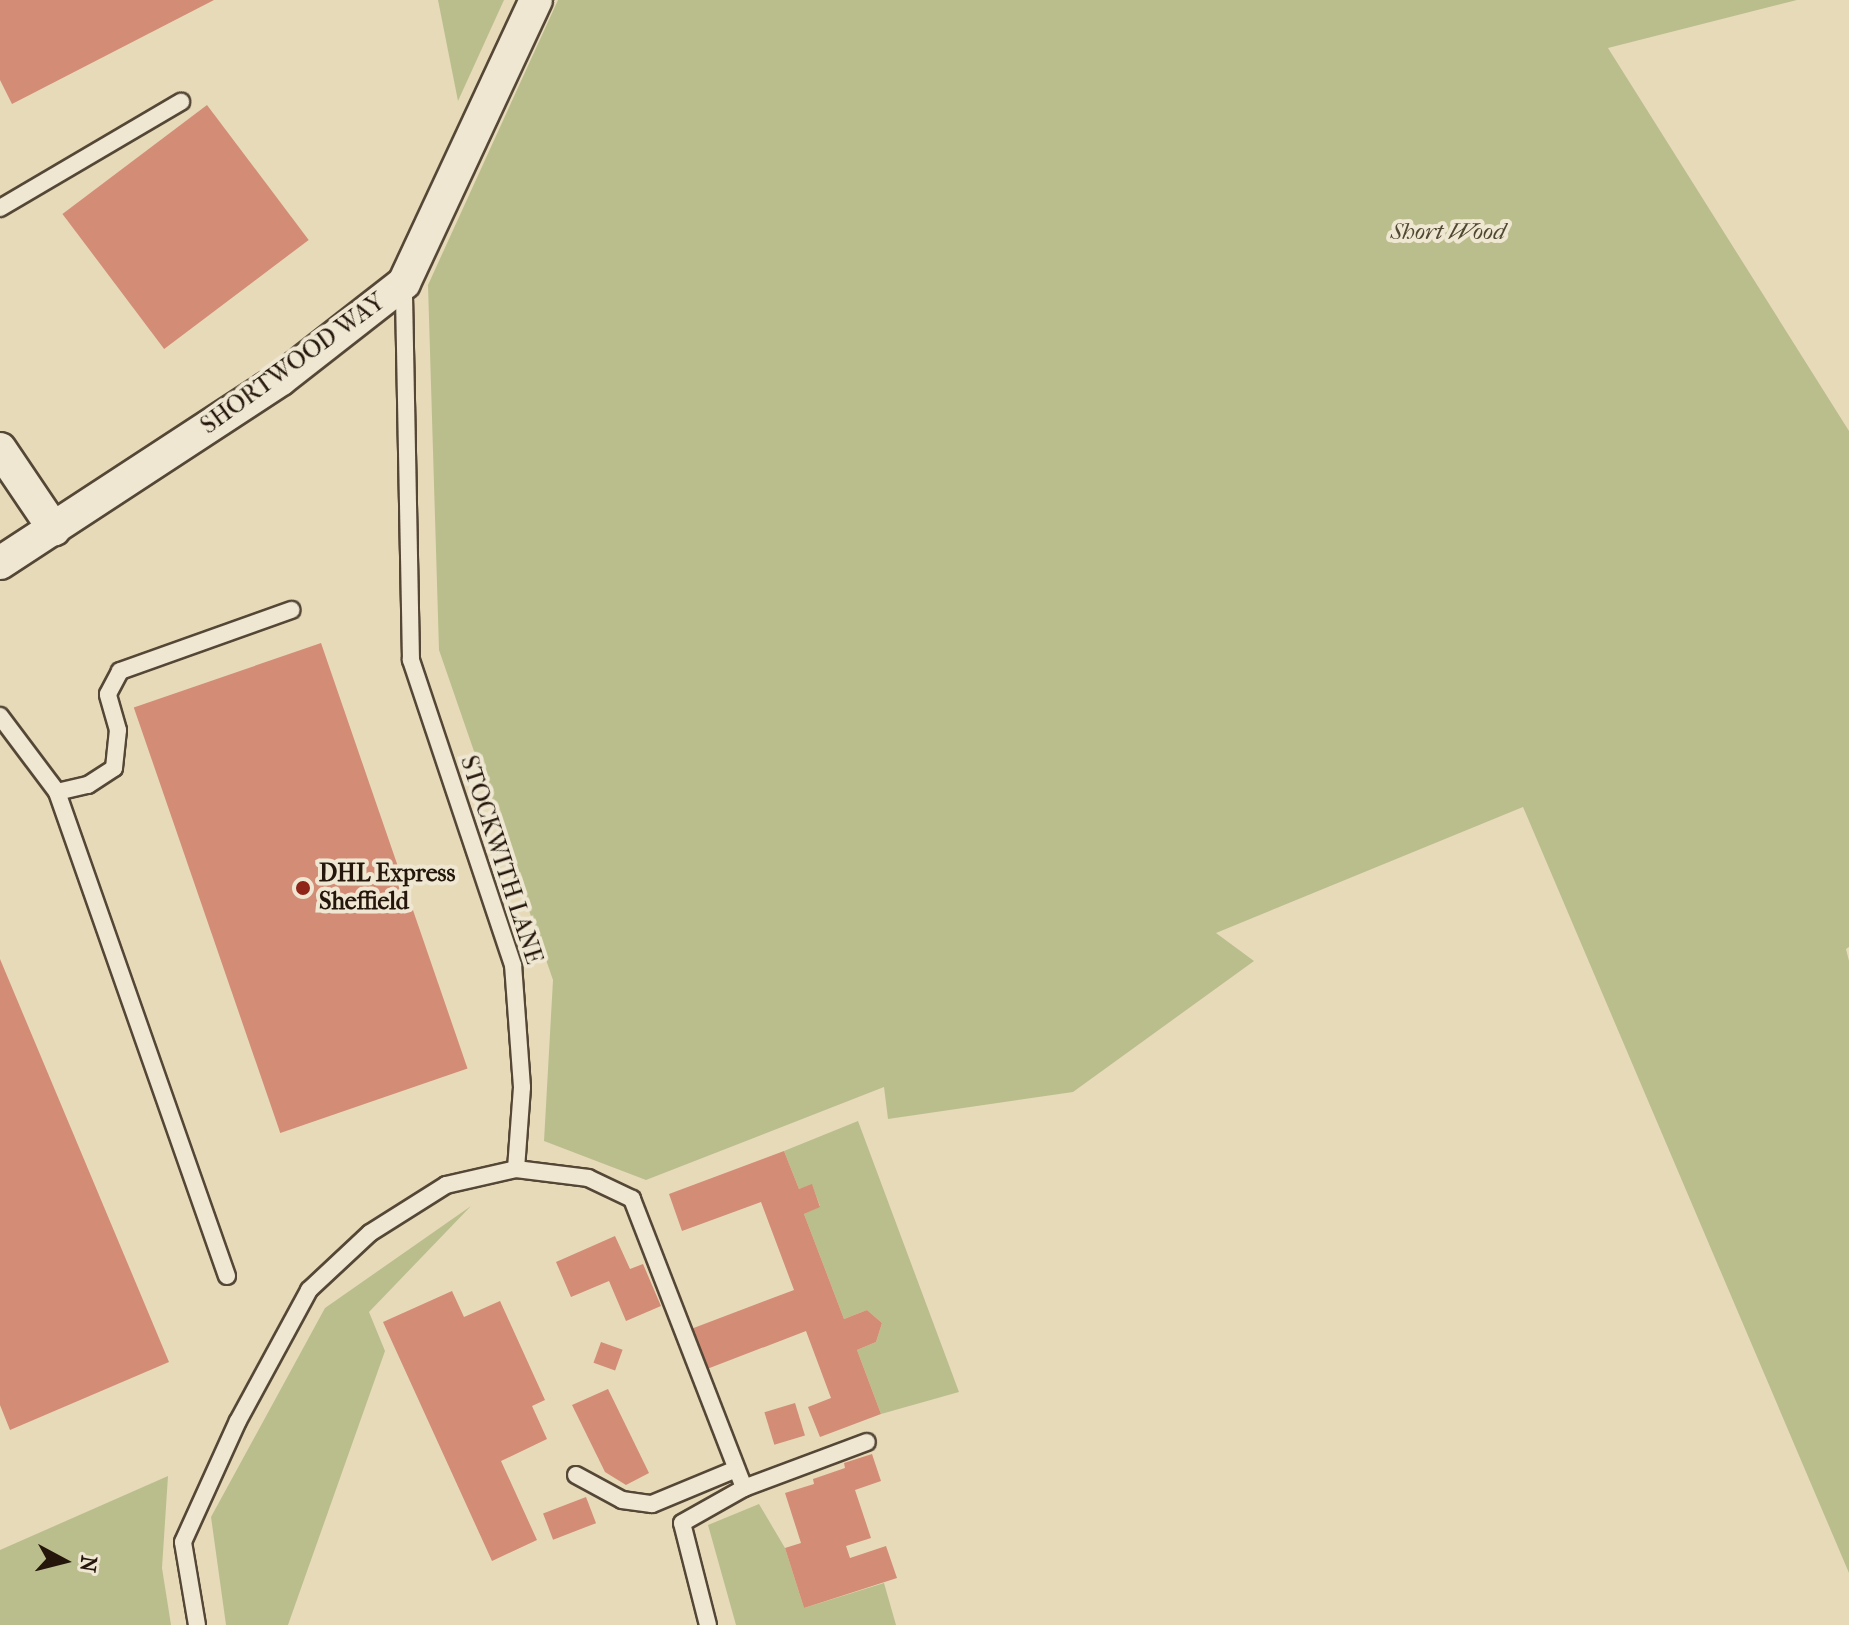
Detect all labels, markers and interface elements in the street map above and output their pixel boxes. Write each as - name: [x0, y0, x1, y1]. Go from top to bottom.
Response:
- park label: Short Wood: [1391, 218, 1505, 246]
- street label: SHORTWOOD WAY: [195, 288, 391, 440]
- street label: STOCKWITH LANE: [454, 752, 548, 968]
- place label: DHL Express Sheffield: [319, 860, 455, 916]
- marker: DHL Express Sheffield: [294, 879, 312, 897]
- north arrow: [24, 1521, 104, 1601]
- text: N: [74, 1554, 102, 1574]

